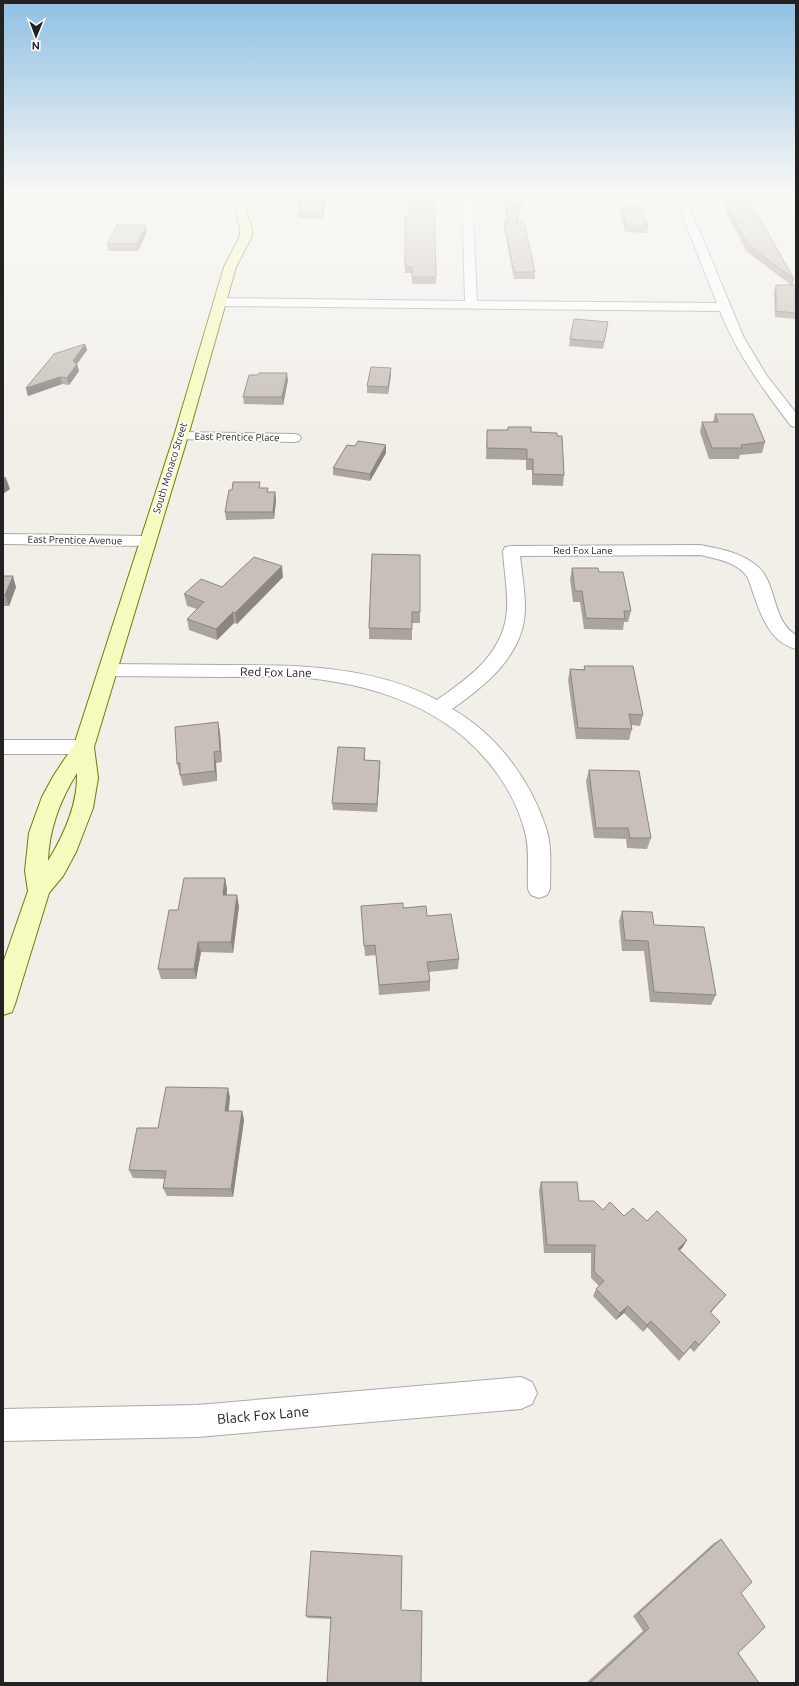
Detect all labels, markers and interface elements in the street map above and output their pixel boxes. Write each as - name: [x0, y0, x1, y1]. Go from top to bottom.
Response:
- north arrow: [16, 16, 56, 56]
- text: N: [32, 40, 40, 52]
- street label: South Monaco Street: [151, 421, 189, 515]
- street label: East Prentice Place: [194, 431, 280, 443]
- street label: East Prentice Avenue: [28, 534, 122, 546]
- street label: Red Fox Lane: [553, 545, 613, 556]
- street label: Red Fox Lane: [240, 665, 312, 679]
- street label: Black Fox Lane: [216, 1403, 310, 1427]

